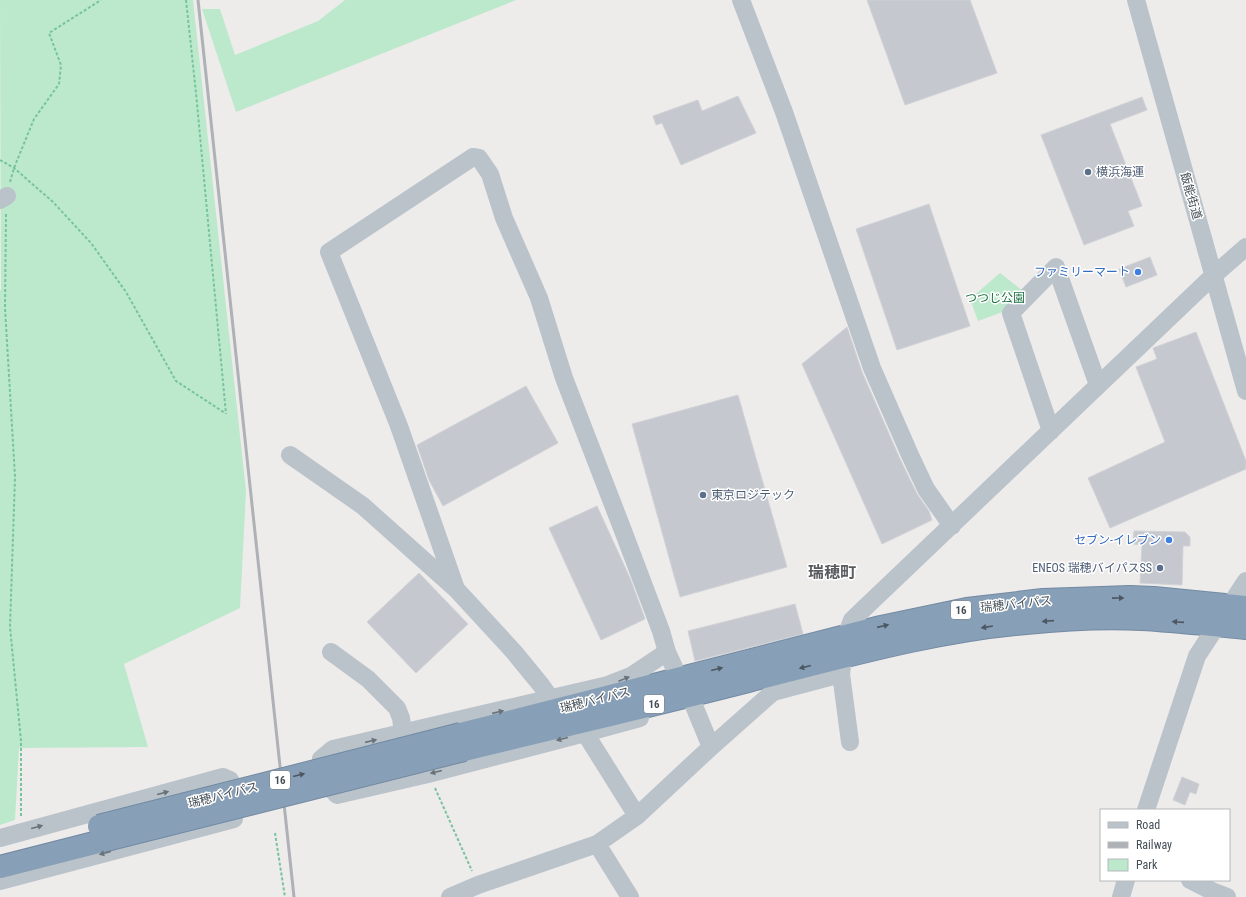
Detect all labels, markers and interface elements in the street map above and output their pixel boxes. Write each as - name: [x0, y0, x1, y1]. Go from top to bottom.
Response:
- place label: 横浜海運: [1096, 165, 1144, 179]
- marker: 横浜海運: [1083, 167, 1093, 177]
- street label: 飯能街道: [1178, 171, 1204, 221]
- place label: ファミリーマート: [1034, 265, 1130, 279]
- marker: ファミリーマート: [1133, 267, 1143, 277]
- park label: つつじ公園: [965, 291, 1025, 305]
- place label: 東京ロジテック: [711, 488, 795, 502]
- marker: 東京ロジテック: [698, 490, 708, 500]
- place label: セブン-イレブン: [1074, 533, 1161, 547]
- marker: セブン-イレブン: [1164, 535, 1174, 545]
- place label: ENEOS 瑞穂バイパスSS: [1032, 561, 1152, 575]
- district label: 瑞穂町: [808, 563, 856, 582]
- marker: ENEOS 瑞穂バイパスSS: [1155, 563, 1165, 573]
- street label: 瑞穂バイパス: [980, 593, 1052, 615]
- one-way arrow: [1112, 594, 1124, 601]
- road number: 16: [951, 601, 971, 619]
- one-way arrow: [1042, 618, 1054, 625]
- one-way arrow: [1172, 618, 1184, 625]
- one-way arrow: [877, 623, 890, 629]
- one-way arrow: [981, 624, 993, 630]
- one-way arrow: [799, 664, 811, 670]
- one-way arrow: [710, 665, 723, 671]
- one-way arrow: [618, 676, 630, 682]
- street label: 瑞穂バイパス: [558, 685, 632, 715]
- road number: 16: [644, 695, 664, 713]
- one-way arrow: [492, 708, 504, 714]
- one-way arrow: [556, 736, 568, 742]
- one-way arrow: [365, 737, 377, 743]
- one-way arrow: [430, 769, 443, 775]
- road number: 16: [270, 771, 290, 789]
- one-way arrow: [294, 772, 306, 778]
- street label: 瑞穂バイパス: [186, 780, 260, 810]
- one-way arrow: [157, 790, 169, 796]
- legend: [1100, 809, 1230, 881]
- text: Road: [1136, 818, 1160, 832]
- one-way arrow: [32, 824, 44, 830]
- text: Railway: [1136, 838, 1172, 852]
- one-way arrow: [99, 850, 111, 856]
- text: Park: [1136, 858, 1158, 872]

